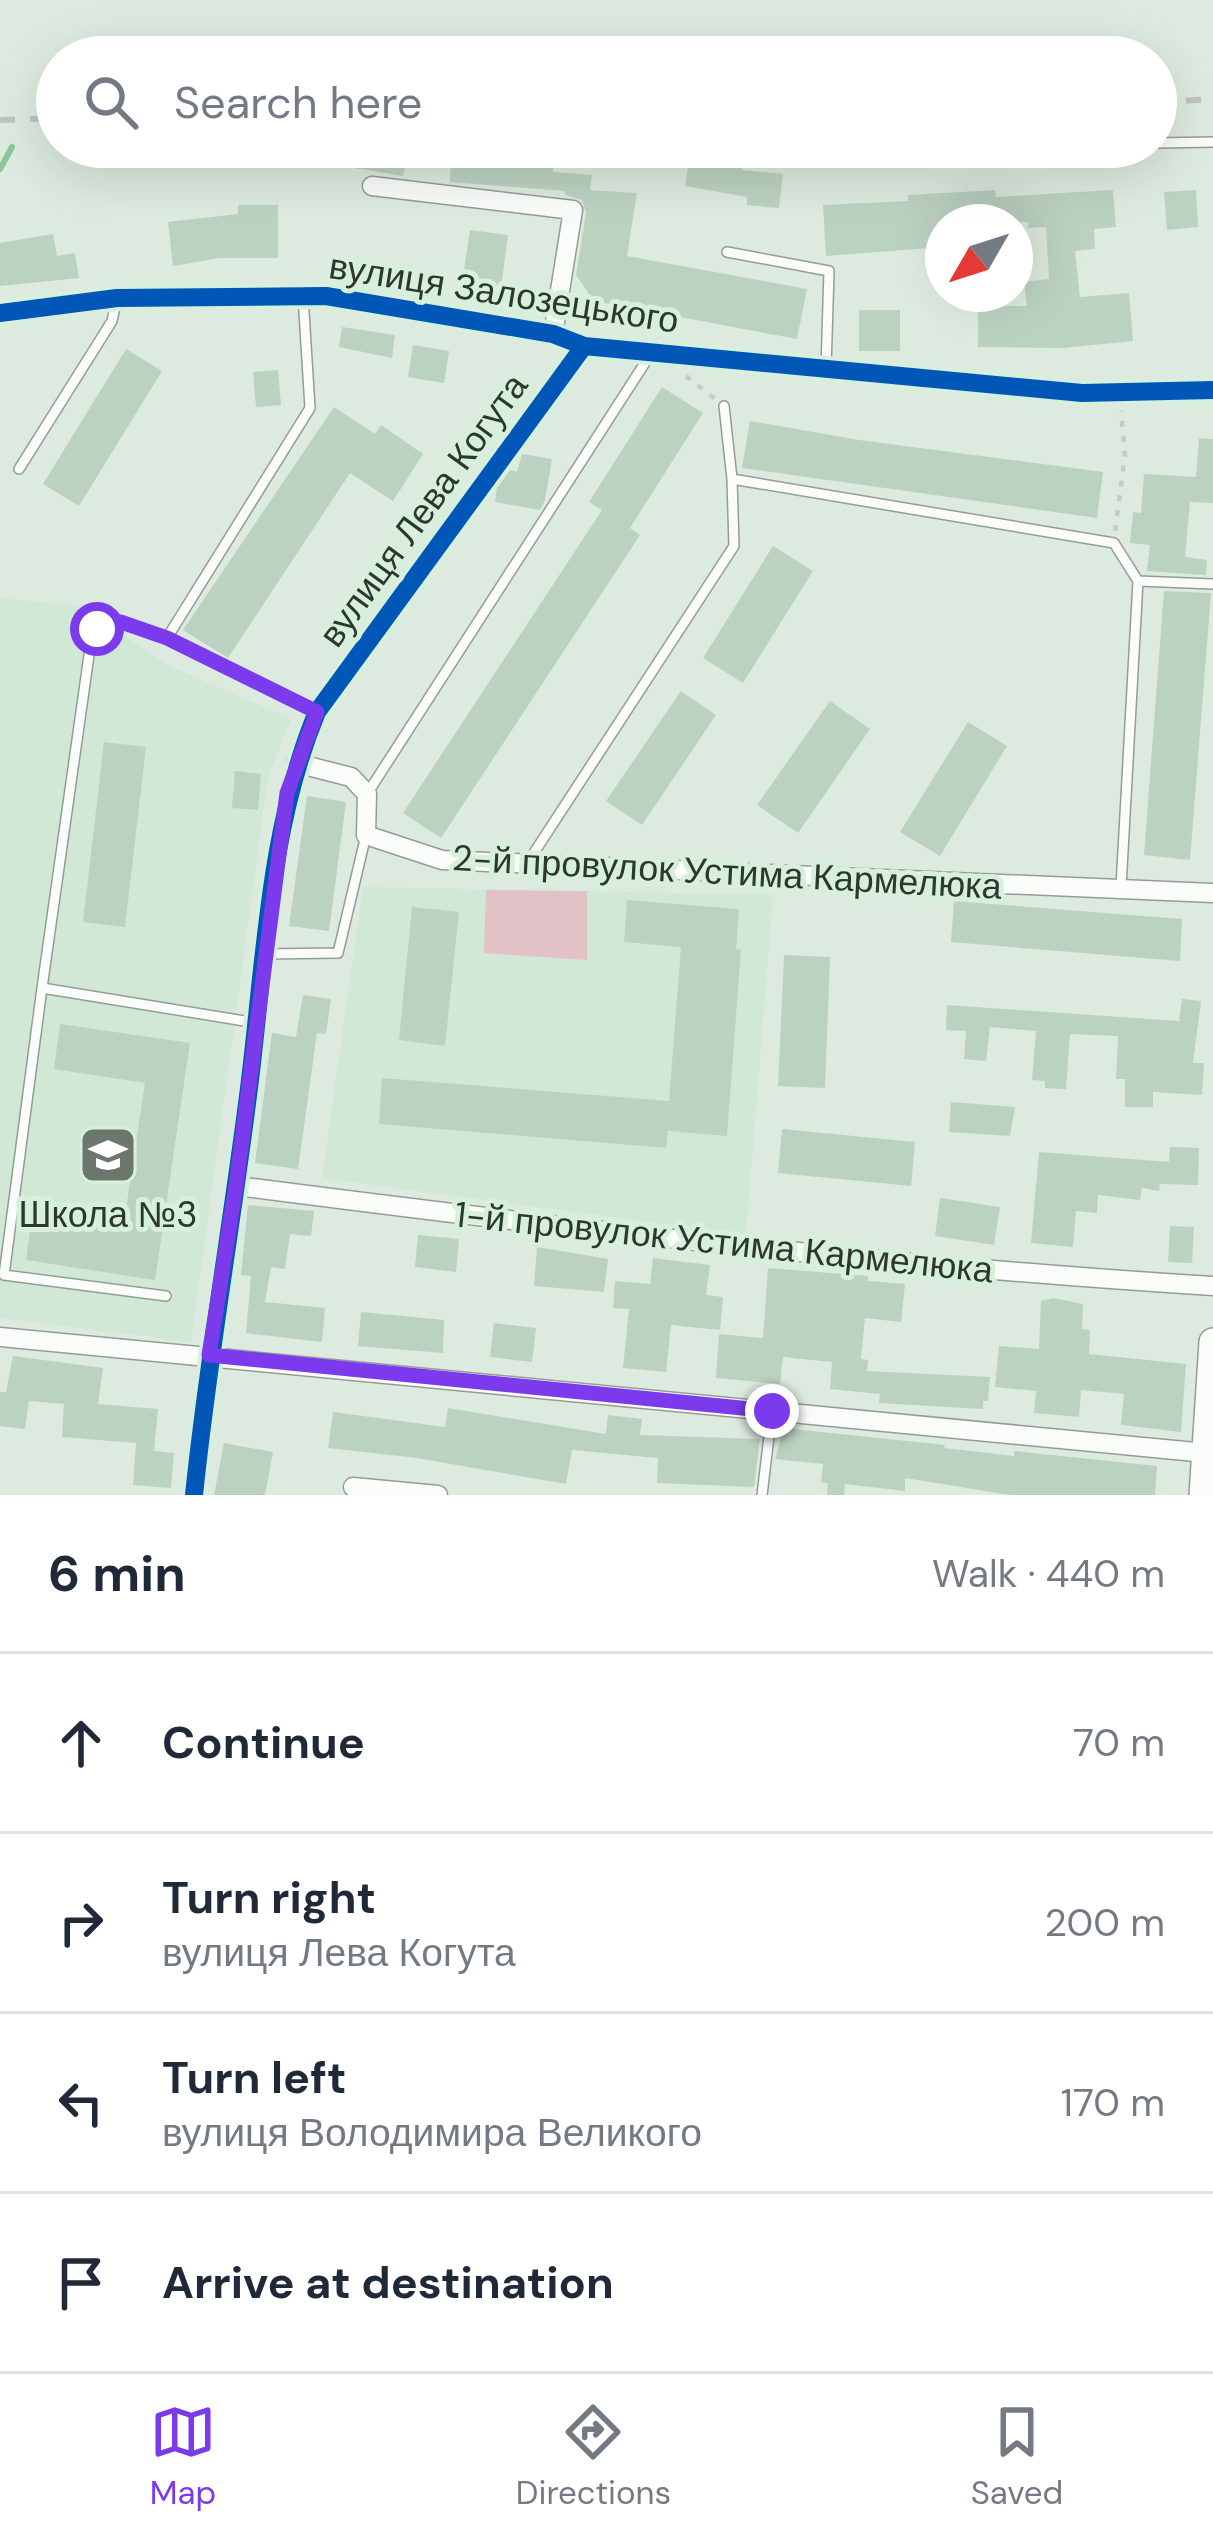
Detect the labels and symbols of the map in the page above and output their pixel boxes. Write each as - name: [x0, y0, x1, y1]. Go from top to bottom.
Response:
- north arrow: [925, 204, 1033, 312]
- street label: вулиця Залозецького: [326, 242, 682, 344]
- street label: вулиця Лева Когута: [308, 363, 539, 656]
- route start: [70, 602, 124, 656]
- street label: 2-й провулок Устима Кармелюка: [451, 834, 1004, 910]
- school or university icon: Школа №3: [77, 1124, 139, 1186]
- street label: 1-й провулок Устима Кармелюка: [453, 1190, 996, 1294]
- place label: Школа №3: [19, 1191, 197, 1238]
- route end: [745, 1384, 799, 1438]

